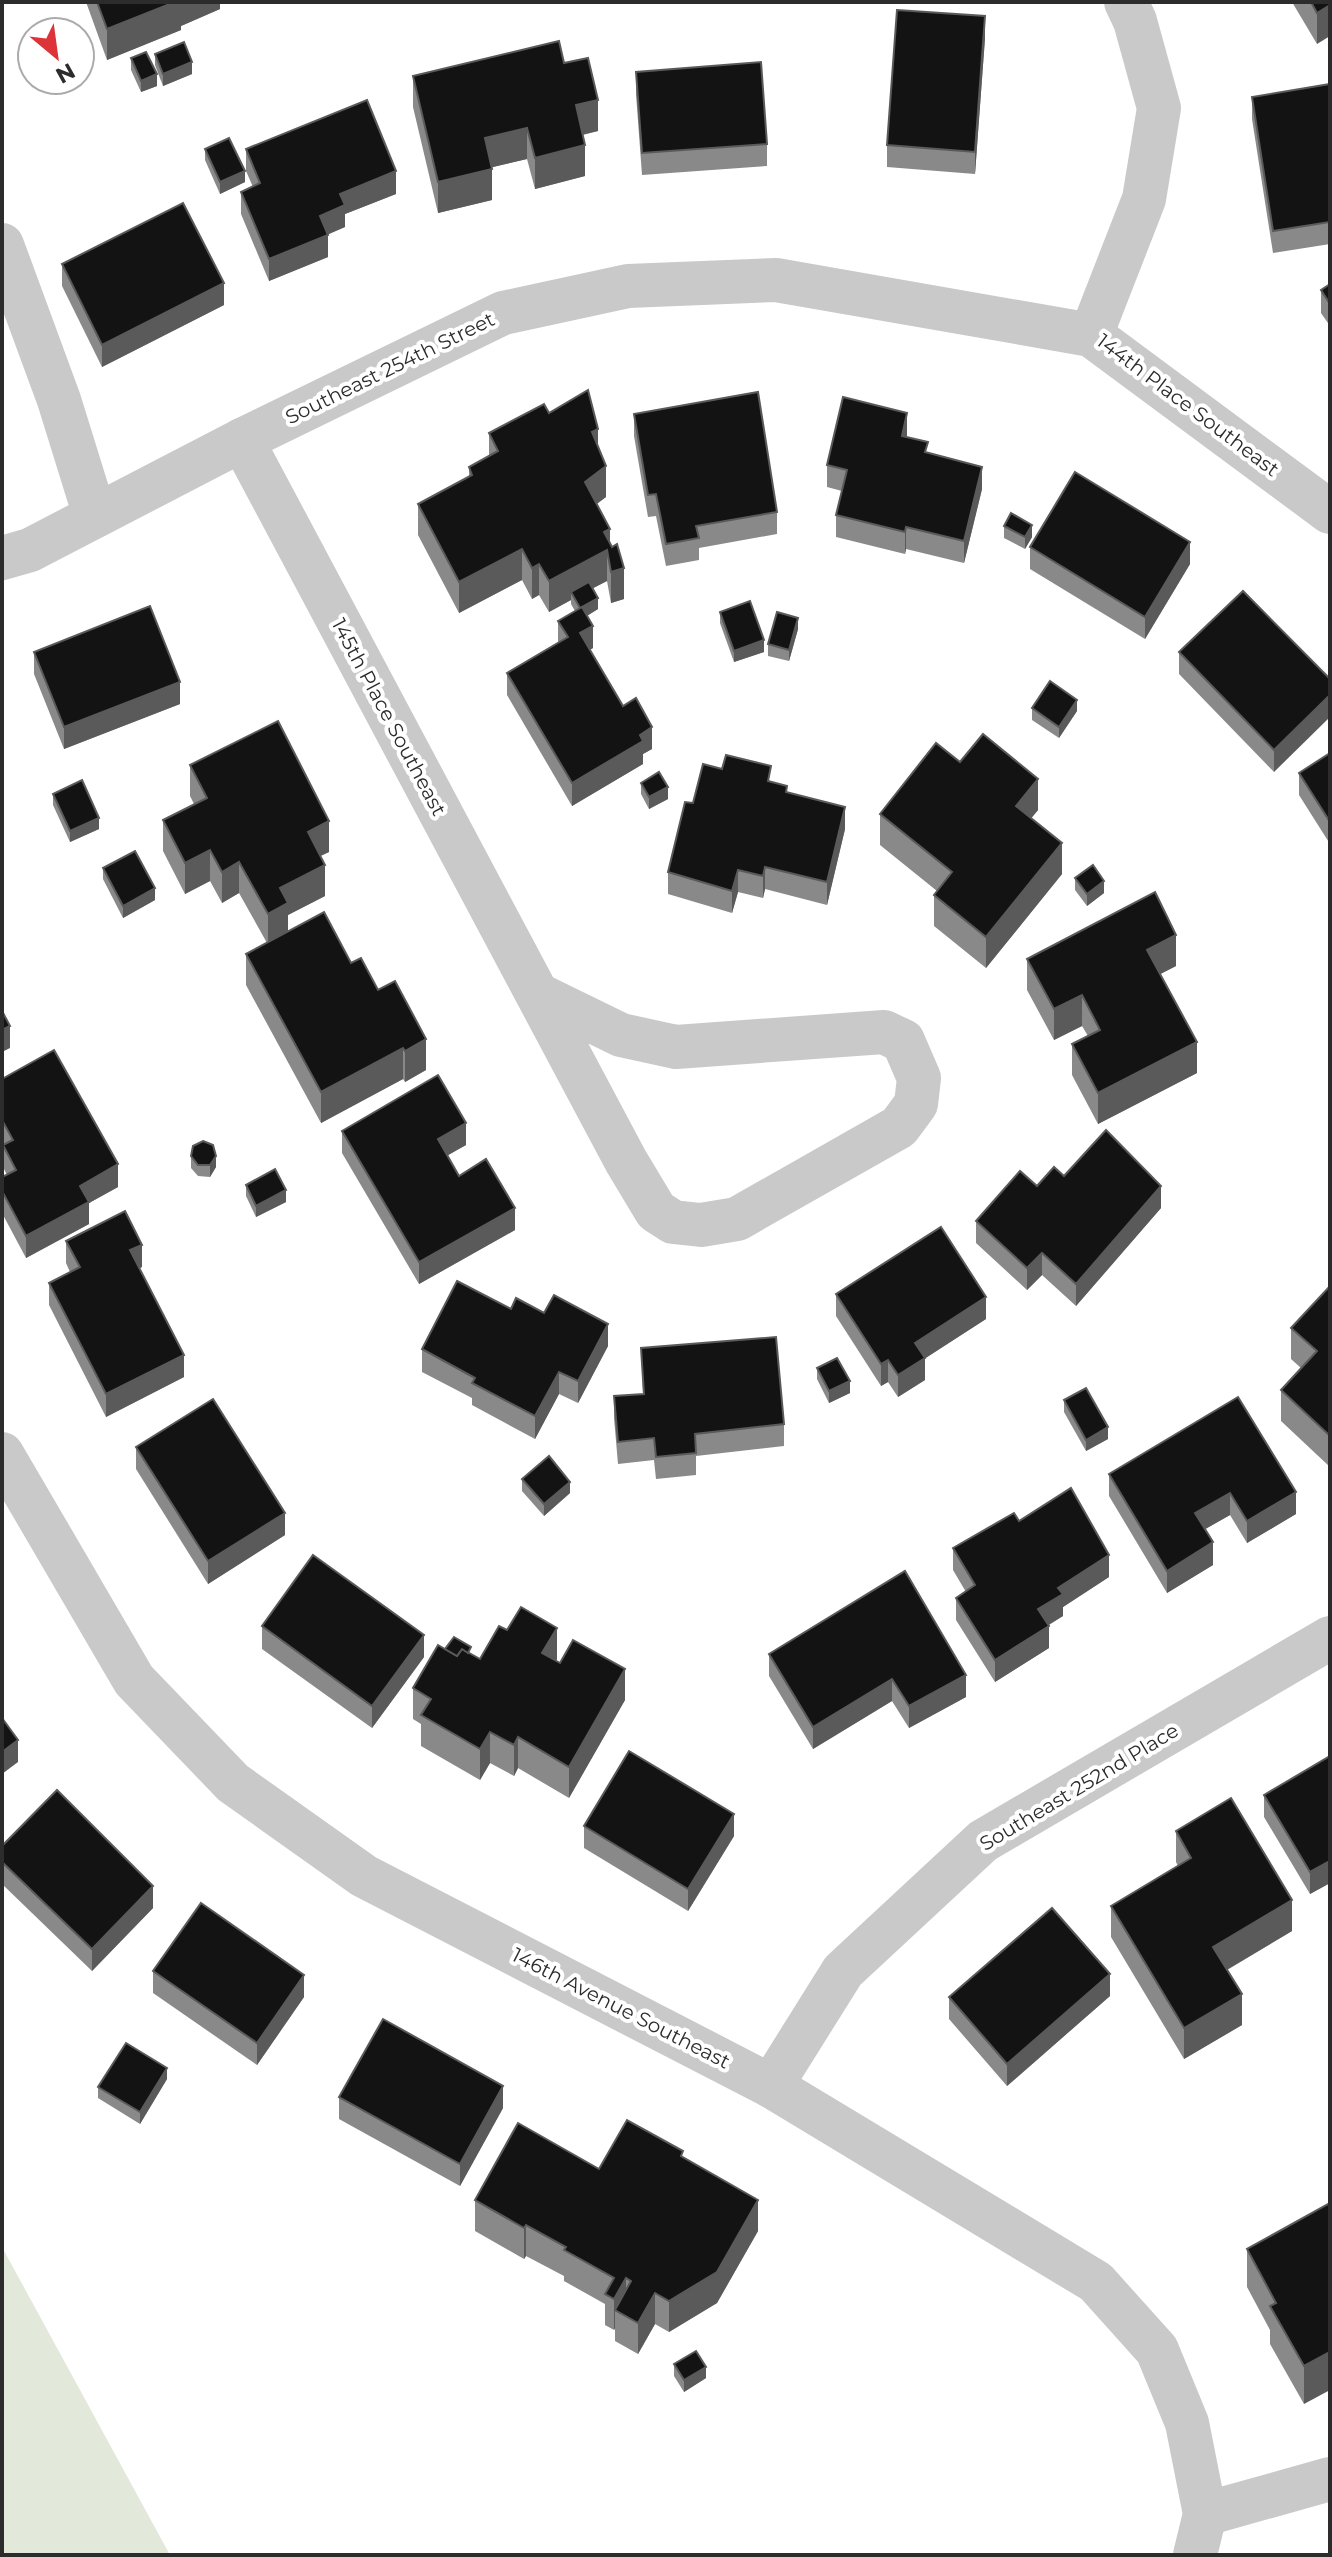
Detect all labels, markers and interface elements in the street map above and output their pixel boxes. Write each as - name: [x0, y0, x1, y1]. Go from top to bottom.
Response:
- north arrow: [16, 16, 96, 96]
- text: N: [51, 57, 80, 89]
- street label: Southeast 254th Street: [281, 307, 499, 429]
- street label: 144th Place Southeast: [1092, 329, 1284, 481]
- street label: 145th Place Southeast: [327, 614, 451, 820]
- street label: Southeast 252nd Place: [975, 1718, 1183, 1856]
- street label: 146th Avenue Southeast: [508, 1942, 734, 2074]

